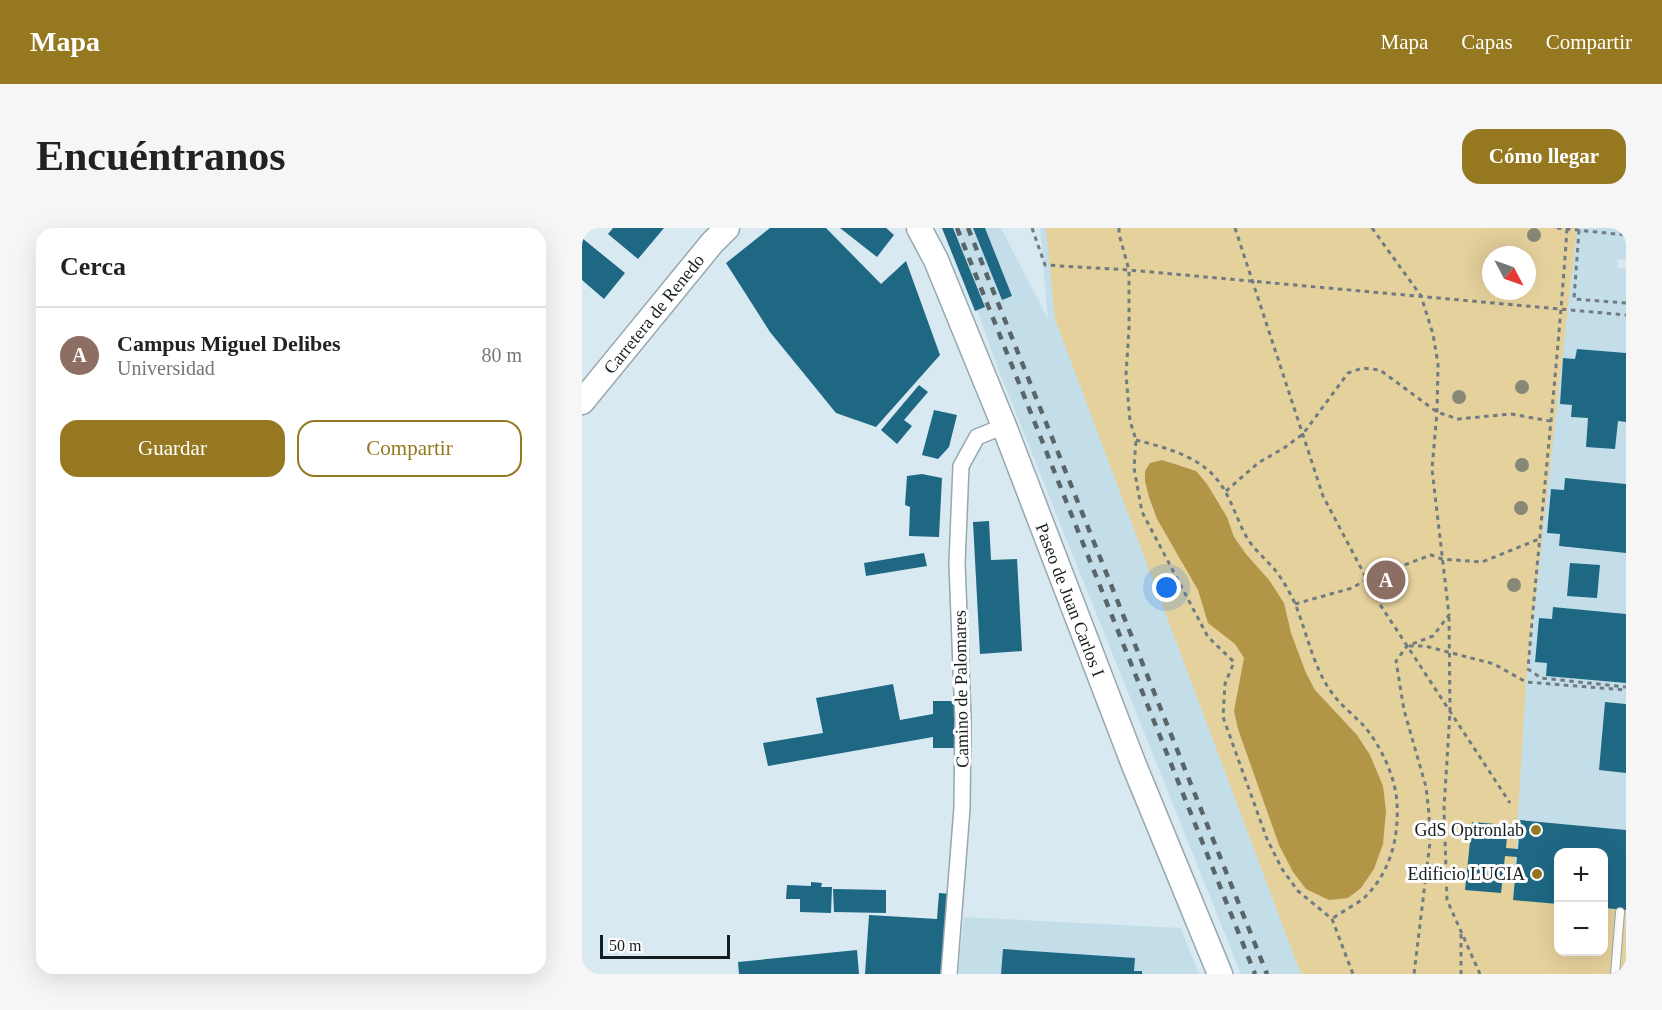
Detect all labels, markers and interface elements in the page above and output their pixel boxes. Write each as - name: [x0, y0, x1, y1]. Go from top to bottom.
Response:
- text: Mapa: [30, 26, 100, 57]
- text: Mapa: [1381, 30, 1428, 54]
- text: Capas: [1461, 30, 1513, 54]
- text: Compartir: [1546, 30, 1632, 54]
- button: Cómo llegar: [1462, 129, 1626, 184]
- text: Encuéntranos: [36, 133, 286, 179]
- north arrow: [1482, 246, 1536, 300]
- street label: Carretera de Renedo: [600, 250, 708, 378]
- text: Cerca: [60, 252, 126, 281]
- text: Campus Miguel Delibes: [117, 331, 341, 356]
- text: A: [72, 344, 87, 366]
- text: 80 m: [481, 344, 522, 366]
- text: Universidad: [117, 357, 215, 379]
- button: Guardar: [60, 420, 285, 477]
- button: Compartir: [297, 420, 522, 477]
- street label: Paseo de Juan Carlos I: [1031, 520, 1109, 680]
- pin: A: [1366, 558, 1406, 602]
- your location: [1152, 573, 1181, 602]
- street label: Camino de Palomares: [950, 610, 972, 768]
- place label: GdS Optronlab: [1415, 820, 1524, 840]
- marker: GdS Optronlab: [1529, 823, 1543, 837]
- map controls: [1554, 848, 1608, 956]
- button: +: [1554, 848, 1608, 902]
- place label: Edificio LUCIA: [1408, 864, 1525, 884]
- marker: Edificio LUCIA: [1530, 867, 1544, 881]
- button: −: [1554, 902, 1608, 956]
- scale bar: [600, 932, 730, 960]
- text: 50 m: [609, 937, 641, 954]

